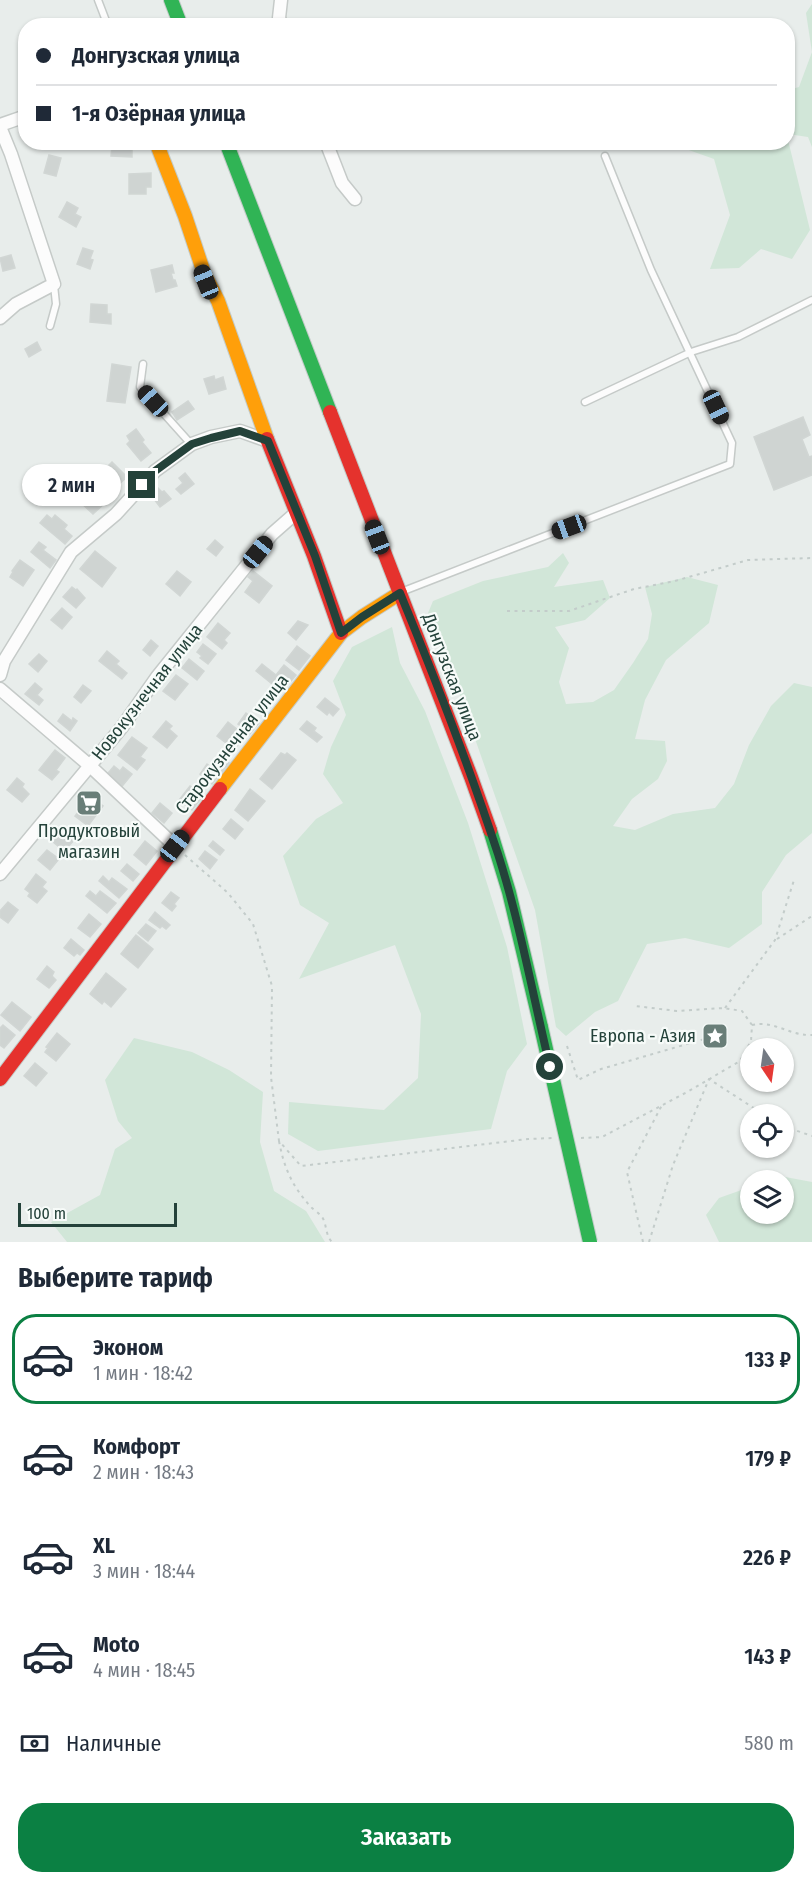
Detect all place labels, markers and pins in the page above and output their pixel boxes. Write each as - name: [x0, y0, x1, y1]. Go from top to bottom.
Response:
- supermarket icon: Продуктовый магазин: [74, 788, 104, 818]
- place label: Продуктовый магазин: [38, 820, 140, 863]
- place icon: Европа - Азия: [700, 1021, 730, 1051]
- place label: Европа - Азия: [590, 1025, 696, 1047]

